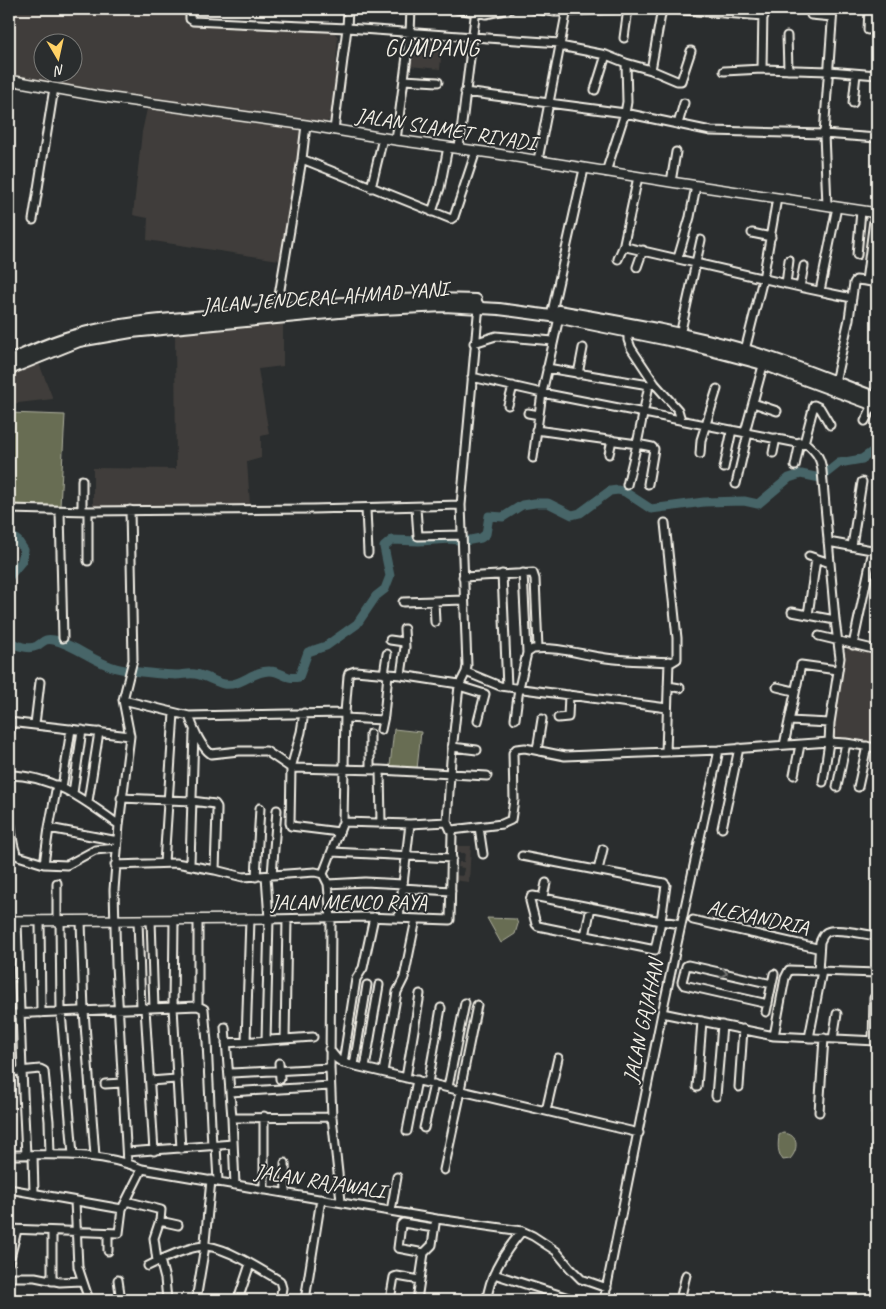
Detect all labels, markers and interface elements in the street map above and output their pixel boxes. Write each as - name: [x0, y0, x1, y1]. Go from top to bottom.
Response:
- north arrow: [32, 32, 82, 82]
- district label: GUMPANG: [384, 32, 481, 62]
- text: N: [52, 61, 66, 80]
- street label: JALAN SLAMET RIYADI: [353, 102, 542, 157]
- street label: JALAN JENDERAL AHMAD YANI: [200, 275, 453, 319]
- street label: JALAN MENCO RAYA: [270, 889, 428, 915]
- street label: ALEXANDRIA: [705, 894, 812, 941]
- street label: JALAN GAJAHAN: [617, 954, 669, 1086]
- one-way arrow: [720, 967, 729, 978]
- street label: JALAN RAJAWALI: [252, 1158, 392, 1205]

